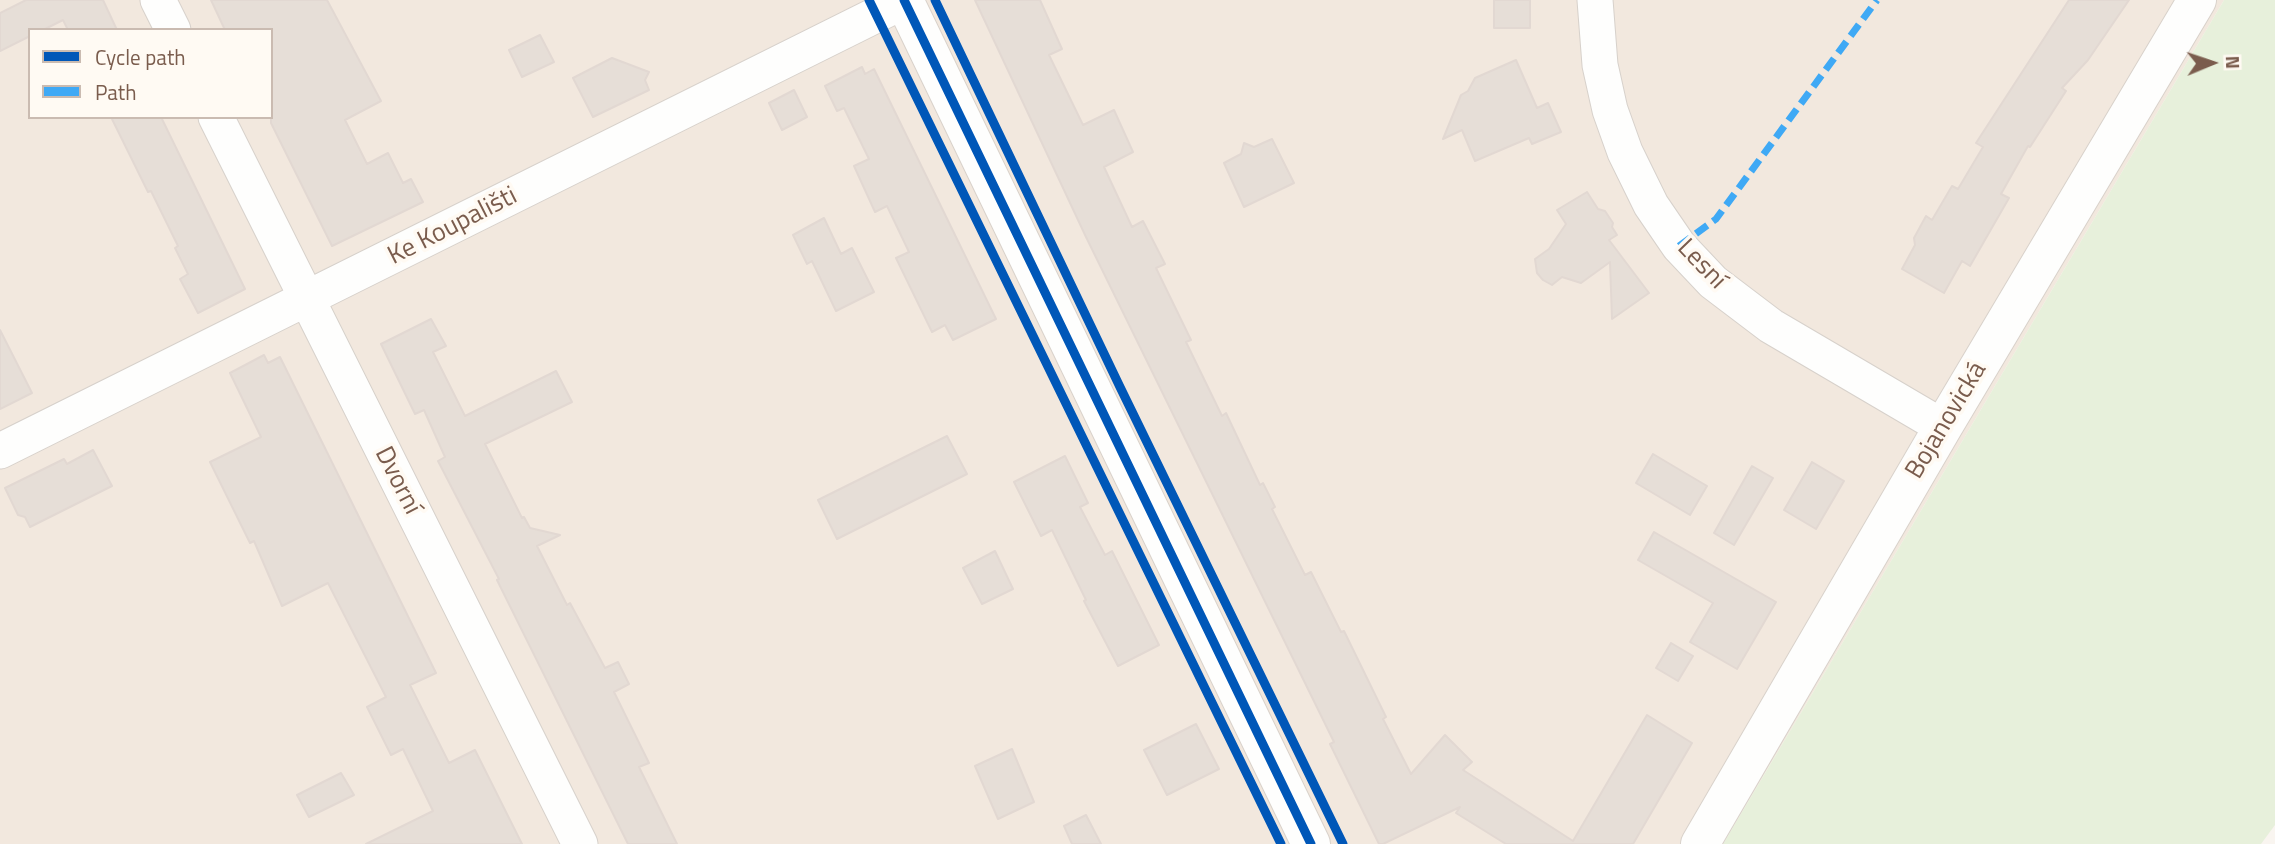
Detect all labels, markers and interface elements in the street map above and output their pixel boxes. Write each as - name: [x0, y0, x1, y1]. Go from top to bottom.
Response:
- legend: [28, 28, 273, 119]
- north arrow: [2177, 28, 2247, 98]
- text: Cycle path: [95, 41, 186, 73]
- text: N: [2219, 55, 2248, 69]
- text: Path: [95, 76, 137, 108]
- street label: Ke Koupališti: [383, 181, 523, 273]
- street label: Lesní: [1670, 234, 1732, 296]
- street label: Bojanovická: [1900, 357, 1994, 485]
- street label: Dvorní: [367, 442, 427, 520]

